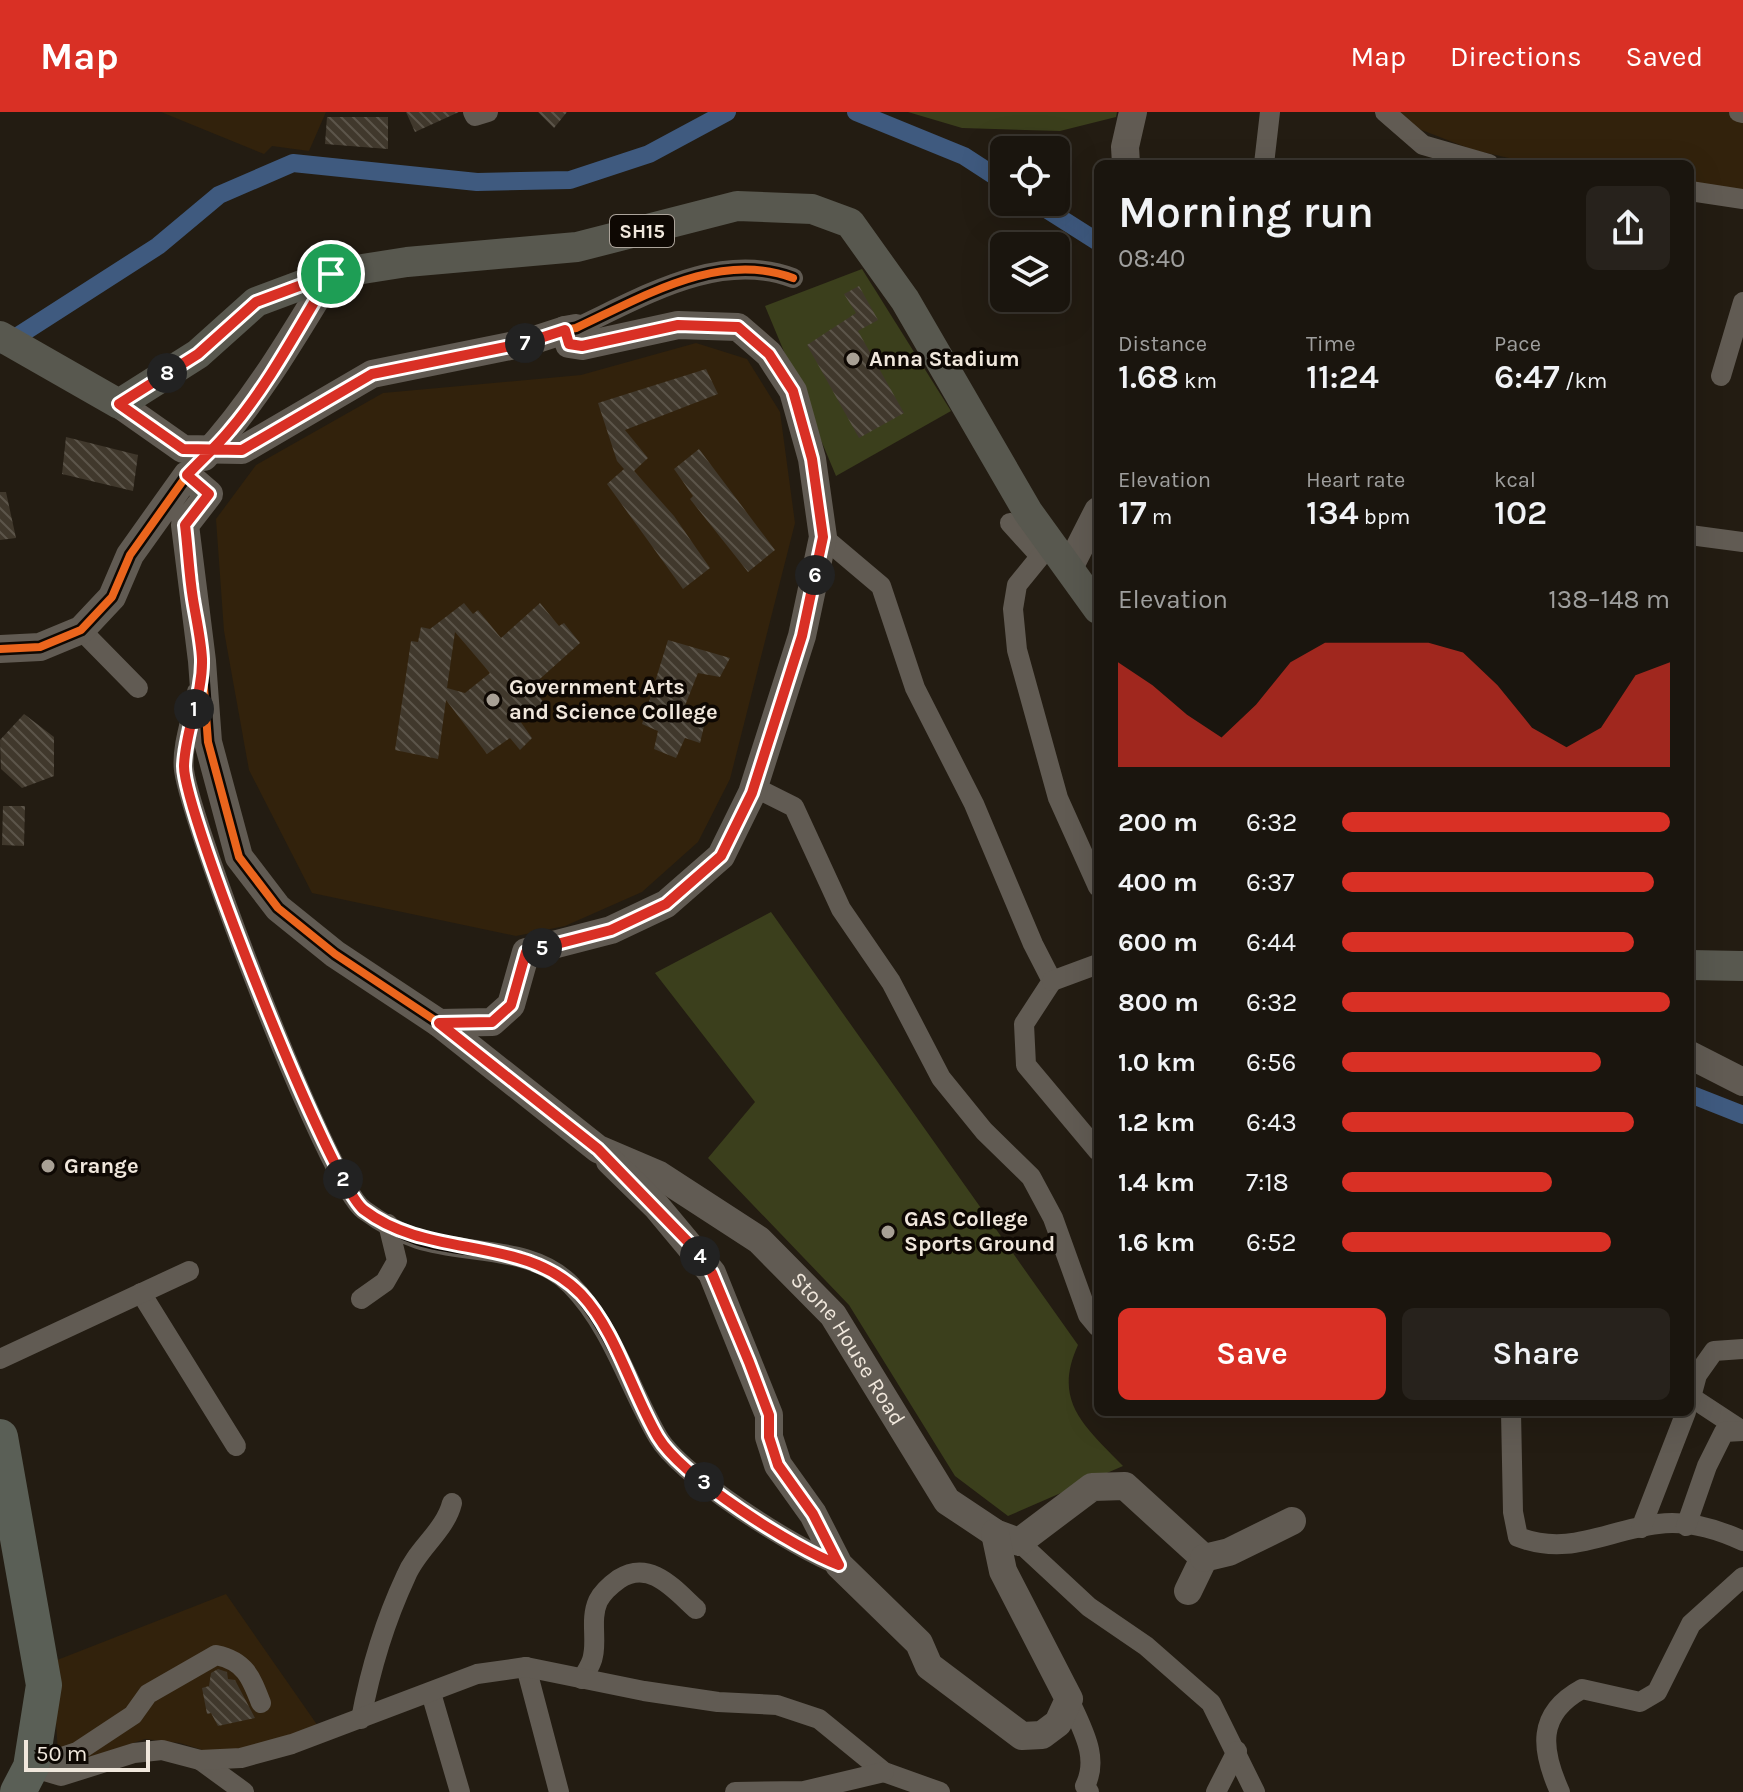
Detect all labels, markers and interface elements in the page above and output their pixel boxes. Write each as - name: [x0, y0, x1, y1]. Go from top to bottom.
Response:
- text: Map: [40, 34, 119, 79]
- text: Map: [1351, 40, 1406, 73]
- text: Directions: [1450, 40, 1582, 73]
- text: Saved: [1626, 40, 1703, 73]
- map controls: [990, 136, 1070, 312]
- button: locate: [990, 136, 1070, 216]
- button: share: [1586, 186, 1670, 270]
- text: Morning run: [1118, 187, 1374, 238]
- road number: SH15: [610, 215, 674, 247]
- button: layers: [990, 232, 1070, 312]
- pin: [297, 240, 365, 308]
- text: 08:40: [1118, 243, 1185, 274]
- icon: arrive: [309, 252, 353, 296]
- pin: 7: [505, 323, 545, 363]
- text: 7: [520, 330, 530, 356]
- text: Distance: [1118, 331, 1207, 357]
- text: Time: [1306, 331, 1355, 357]
- text: Pace: [1494, 331, 1541, 357]
- place label: Anna Stadium: [869, 346, 1020, 372]
- marker: Anna Stadium: [844, 350, 862, 368]
- pin: 8: [147, 353, 187, 393]
- text: 1.68: [1118, 357, 1179, 397]
- text: 11:24: [1306, 357, 1379, 397]
- text: 6:47: [1494, 357, 1560, 397]
- text: 8: [160, 360, 174, 386]
- text: km: [1179, 368, 1217, 394]
- text: /km: [1560, 368, 1607, 394]
- text: Elevation: [1118, 467, 1211, 493]
- text: Heart rate: [1306, 467, 1405, 493]
- text: kcal: [1494, 467, 1536, 493]
- text: 17: [1118, 493, 1147, 533]
- text: 134: [1306, 493, 1359, 533]
- text: 102: [1494, 493, 1547, 533]
- text: m: [1147, 504, 1172, 530]
- text: bpm: [1359, 504, 1410, 530]
- pin: 6: [795, 555, 835, 595]
- text: 6: [808, 562, 822, 588]
- text: Elevation: [1118, 584, 1228, 615]
- text: 138–148 m: [1548, 584, 1670, 615]
- place label: Government Arts and Science College: [509, 674, 718, 725]
- pin: 1: [174, 689, 214, 729]
- marker: Government Arts and Science College: [484, 691, 502, 709]
- text: 1: [190, 696, 198, 722]
- text: 200 m: [1118, 807, 1198, 838]
- text: 6:32: [1246, 807, 1297, 838]
- text: 400 m: [1118, 867, 1198, 898]
- text: 6:37: [1246, 867, 1294, 898]
- text: 600 m: [1118, 927, 1198, 958]
- text: 6:44: [1246, 927, 1296, 958]
- pin: 5: [522, 928, 562, 968]
- text: 5: [536, 935, 548, 961]
- text: 800 m: [1118, 987, 1199, 1018]
- text: 6:32: [1246, 987, 1297, 1018]
- text: 1.0 km: [1118, 1047, 1196, 1078]
- text: 6:56: [1246, 1047, 1296, 1078]
- text: 1.2 km: [1118, 1107, 1195, 1138]
- text: 6:43: [1246, 1107, 1297, 1138]
- place label: Grange: [64, 1153, 139, 1179]
- marker: Grange: [39, 1157, 57, 1175]
- pin: 2: [323, 1159, 363, 1199]
- text: 2: [336, 1166, 350, 1192]
- text: 1.4 km: [1118, 1167, 1195, 1198]
- text: 7:18: [1246, 1167, 1289, 1198]
- place label: GAS College Sports Ground: [904, 1206, 1055, 1257]
- marker: GAS College Sports Ground: [879, 1223, 897, 1241]
- text: 1.6 km: [1118, 1227, 1195, 1258]
- text: 6:52: [1246, 1227, 1297, 1258]
- pin: 4: [680, 1236, 720, 1276]
- text: 4: [693, 1243, 707, 1269]
- street label: Stone House Road: [785, 1267, 911, 1430]
- button: Save: [1118, 1308, 1386, 1400]
- button: Share: [1402, 1308, 1670, 1400]
- pin: 3: [684, 1462, 724, 1502]
- text: 3: [697, 1469, 711, 1495]
- scale bar: [24, 1736, 150, 1772]
- text: 50 m: [36, 1741, 87, 1767]

